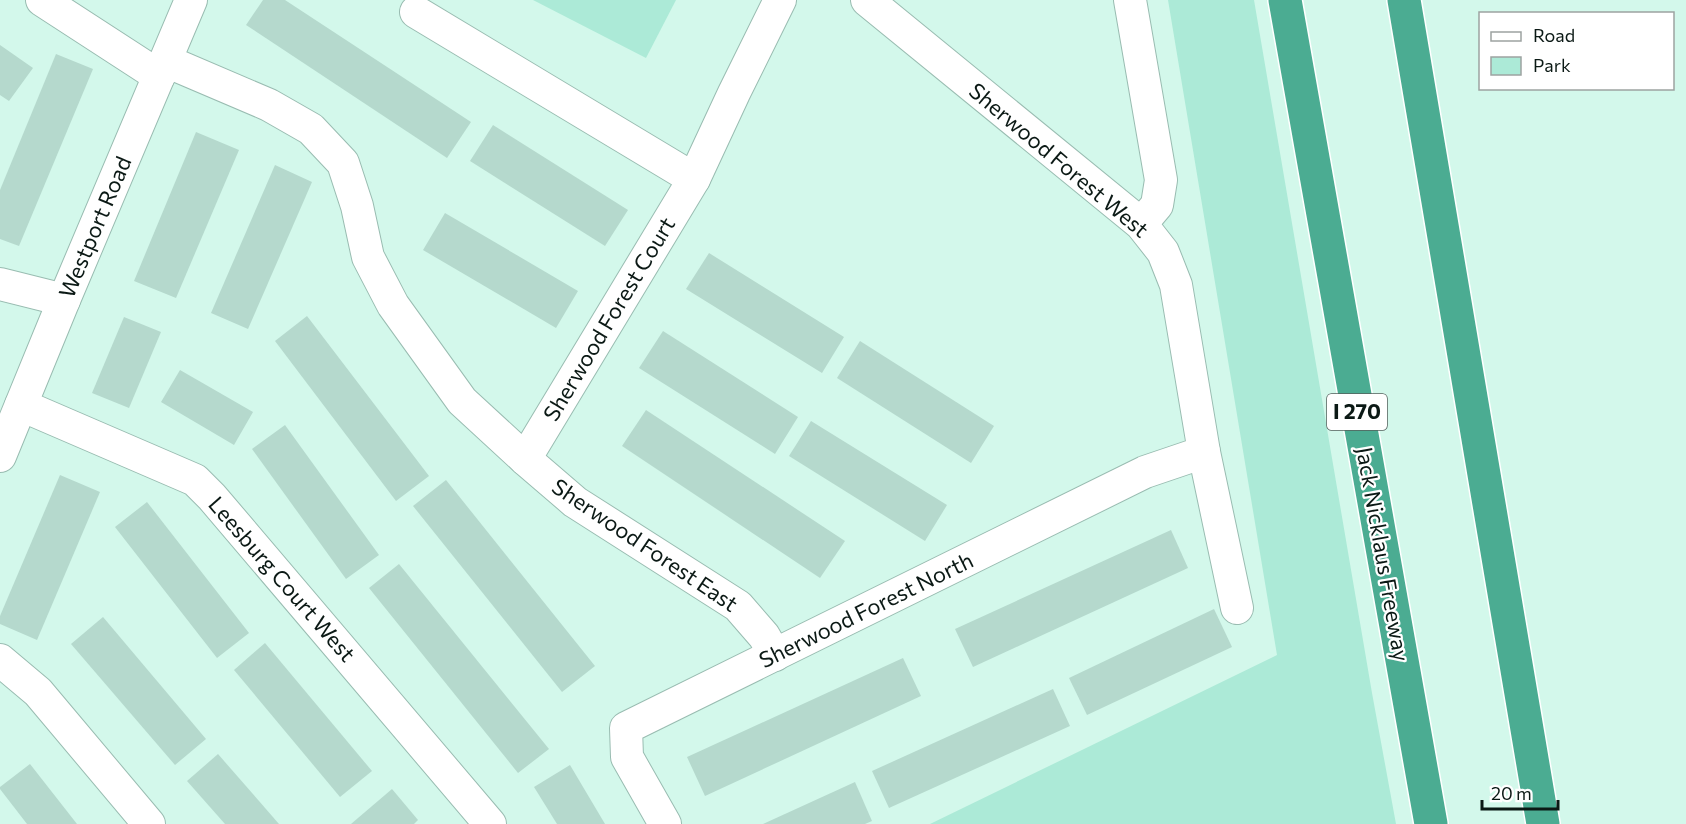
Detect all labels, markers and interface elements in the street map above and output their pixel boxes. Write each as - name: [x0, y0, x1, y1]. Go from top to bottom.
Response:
- legend: [1479, 12, 1674, 90]
- text: Road: [1533, 24, 1575, 46]
- text: Park: [1533, 54, 1571, 76]
- street label: Sherwood Forest West: [964, 77, 1155, 243]
- street label: Westport Road: [53, 152, 136, 302]
- street label: Sherwood Forest Court: [537, 212, 680, 426]
- road number: I 270: [1327, 394, 1387, 430]
- street label: Jack Nicklaus Freeway: [1351, 445, 1416, 663]
- street label: Sherwood Forest East: [547, 472, 743, 617]
- street label: Leesburg Court West: [203, 491, 361, 667]
- street label: Sherwood Forest North: [754, 546, 977, 673]
- scale bar: [1482, 773, 1558, 811]
- text: 20 m: [1491, 782, 1532, 804]

